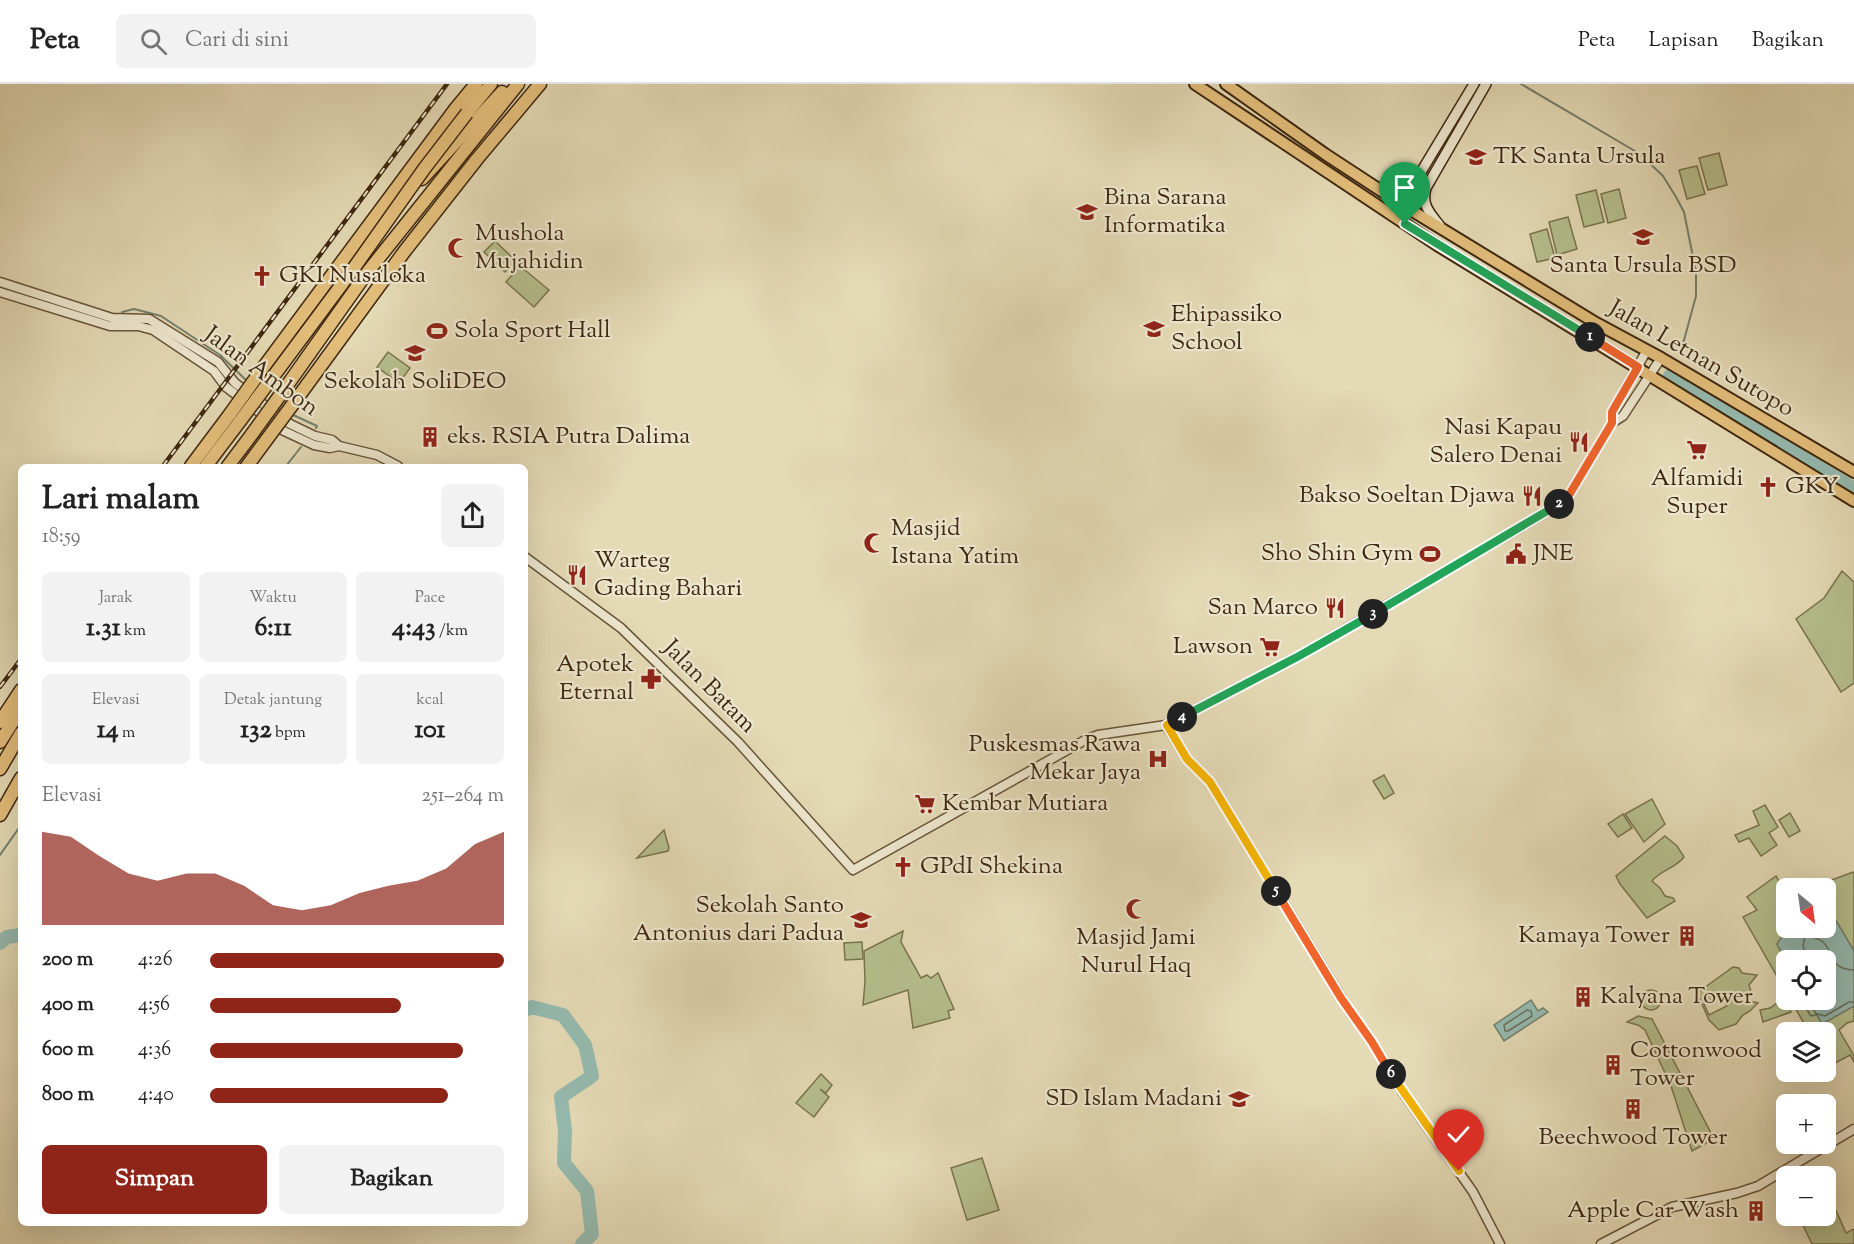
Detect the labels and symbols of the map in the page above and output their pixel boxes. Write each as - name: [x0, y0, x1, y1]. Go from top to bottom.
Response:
- place label: TK Santa Ursula: [1493, 140, 1666, 174]
- school or university icon: TK Santa Ursula: [1464, 145, 1488, 169]
- pin: [1379, 162, 1430, 224]
- place label: Bina Sarana Informatika: [1104, 181, 1227, 243]
- school or university icon: Bina Sarana Informatika: [1075, 200, 1099, 224]
- place label: Mushola Mujahidin: [475, 217, 584, 279]
- school or university icon: Santa Ursula BSD: [1631, 225, 1655, 249]
- mosque icon: Mushola Mujahidin: [446, 236, 470, 260]
- place label: Santa Ursula BSD: [1550, 249, 1736, 283]
- place label: GKI Nusaloka: [279, 259, 426, 293]
- church icon: GKI Nusaloka: [250, 264, 274, 288]
- street label: Jalan Letnan Sutopo: [1600, 291, 1800, 426]
- place label: Ehipassiko School: [1171, 298, 1282, 360]
- place label: Sola Sport Hall: [454, 314, 611, 348]
- school or university icon: Ehipassiko School: [1142, 317, 1166, 341]
- street label: Jalan Ambon: [195, 318, 325, 425]
- sports icon: Sola Sport Hall: [425, 319, 449, 343]
- pin: 1: [1575, 322, 1605, 352]
- school or university icon: Sekolah SoliDEO: [403, 341, 427, 365]
- place label: Sekolah SoliDEO: [324, 365, 506, 399]
- place label: Nasi Kapau Salero Denai: [1429, 411, 1562, 473]
- place label: eks. RSIA Putra Dalima: [447, 420, 690, 454]
- building icon: eks. RSIA Putra Dalima: [418, 425, 442, 449]
- restaurant icon: Nasi Kapau Salero Denai: [1567, 430, 1591, 454]
- supermarket icon: Alfamidi Super: [1685, 438, 1709, 462]
- place label: Alfamidi Super: [1651, 462, 1743, 524]
- place label: GKY: [1785, 470, 1839, 504]
- church icon: GKY: [1756, 475, 1780, 499]
- place label: Bakso Soeltan Djawa: [1299, 479, 1515, 513]
- restaurant icon: Bakso Soeltan Djawa: [1520, 484, 1544, 508]
- pin: 2: [1544, 489, 1574, 519]
- place label: Masjid Istana Yatim: [891, 512, 1019, 574]
- mosque icon: Masjid Istana Yatim: [862, 531, 886, 555]
- place label: Sho Shin Gym: [1261, 537, 1413, 571]
- place label: JNE: [1531, 537, 1574, 571]
- sports icon: Sho Shin Gym: [1418, 542, 1442, 566]
- public building icon: JNE: [1504, 542, 1528, 566]
- place label: Warteg Gading Bahari: [594, 544, 743, 606]
- restaurant icon: Warteg Gading Bahari: [565, 563, 589, 587]
- place label: San Marco: [1208, 591, 1318, 625]
- restaurant icon: San Marco: [1323, 596, 1347, 620]
- pin: 3: [1358, 599, 1388, 629]
- place label: Lawson: [1173, 630, 1253, 664]
- street label: Jalan Batam: [653, 631, 764, 742]
- supermarket icon: Lawson: [1258, 635, 1282, 659]
- place label: Apotek Eternal: [556, 648, 634, 710]
- pharmacy icon: Apotek Eternal: [639, 667, 663, 691]
- pin: 4: [1167, 702, 1197, 732]
- place label: Puskesmas Rawa Mekar Jaya: [969, 728, 1141, 790]
- hospital icon: Puskesmas Rawa Mekar Jaya: [1146, 747, 1170, 771]
- place label: Kembar Mutiara: [942, 787, 1108, 821]
- supermarket icon: Kembar Mutiara: [913, 792, 937, 816]
- place label: GPdI Shekina: [920, 850, 1063, 884]
- church icon: GPdI Shekina: [891, 855, 915, 879]
- pin: 5: [1261, 876, 1291, 906]
- north arrow: [1776, 878, 1836, 938]
- place label: Sekolah Santo Antonius dari Padua: [633, 889, 844, 951]
- mosque icon: Masjid Jami Nurul Haq: [1124, 897, 1148, 921]
- school or university icon: Sekolah Santo Antonius dari Padua: [849, 908, 873, 932]
- place label: Kamaya Tower: [1518, 919, 1670, 953]
- place label: Masjid Jami Nurul Haq: [1076, 921, 1196, 983]
- building icon: Kamaya Tower: [1675, 924, 1699, 948]
- place label: Kalyana Tower: [1600, 980, 1753, 1014]
- building icon: Kalyana Tower: [1571, 985, 1595, 1009]
- place label: Cottonwood Tower: [1630, 1034, 1762, 1096]
- building icon: Cottonwood Tower: [1601, 1053, 1625, 1077]
- pin: 6: [1376, 1059, 1406, 1089]
- place label: SD Islam Madani: [1045, 1082, 1222, 1116]
- school or university icon: SD Islam Madani: [1227, 1087, 1251, 1111]
- building icon: Beechwood Tower: [1621, 1097, 1645, 1121]
- pin: [1433, 1109, 1484, 1171]
- place label: Beechwood Tower: [1539, 1121, 1727, 1155]
- place label: Apple Car Wash: [1567, 1194, 1739, 1228]
- building icon: Apple Car Wash: [1744, 1199, 1768, 1223]

